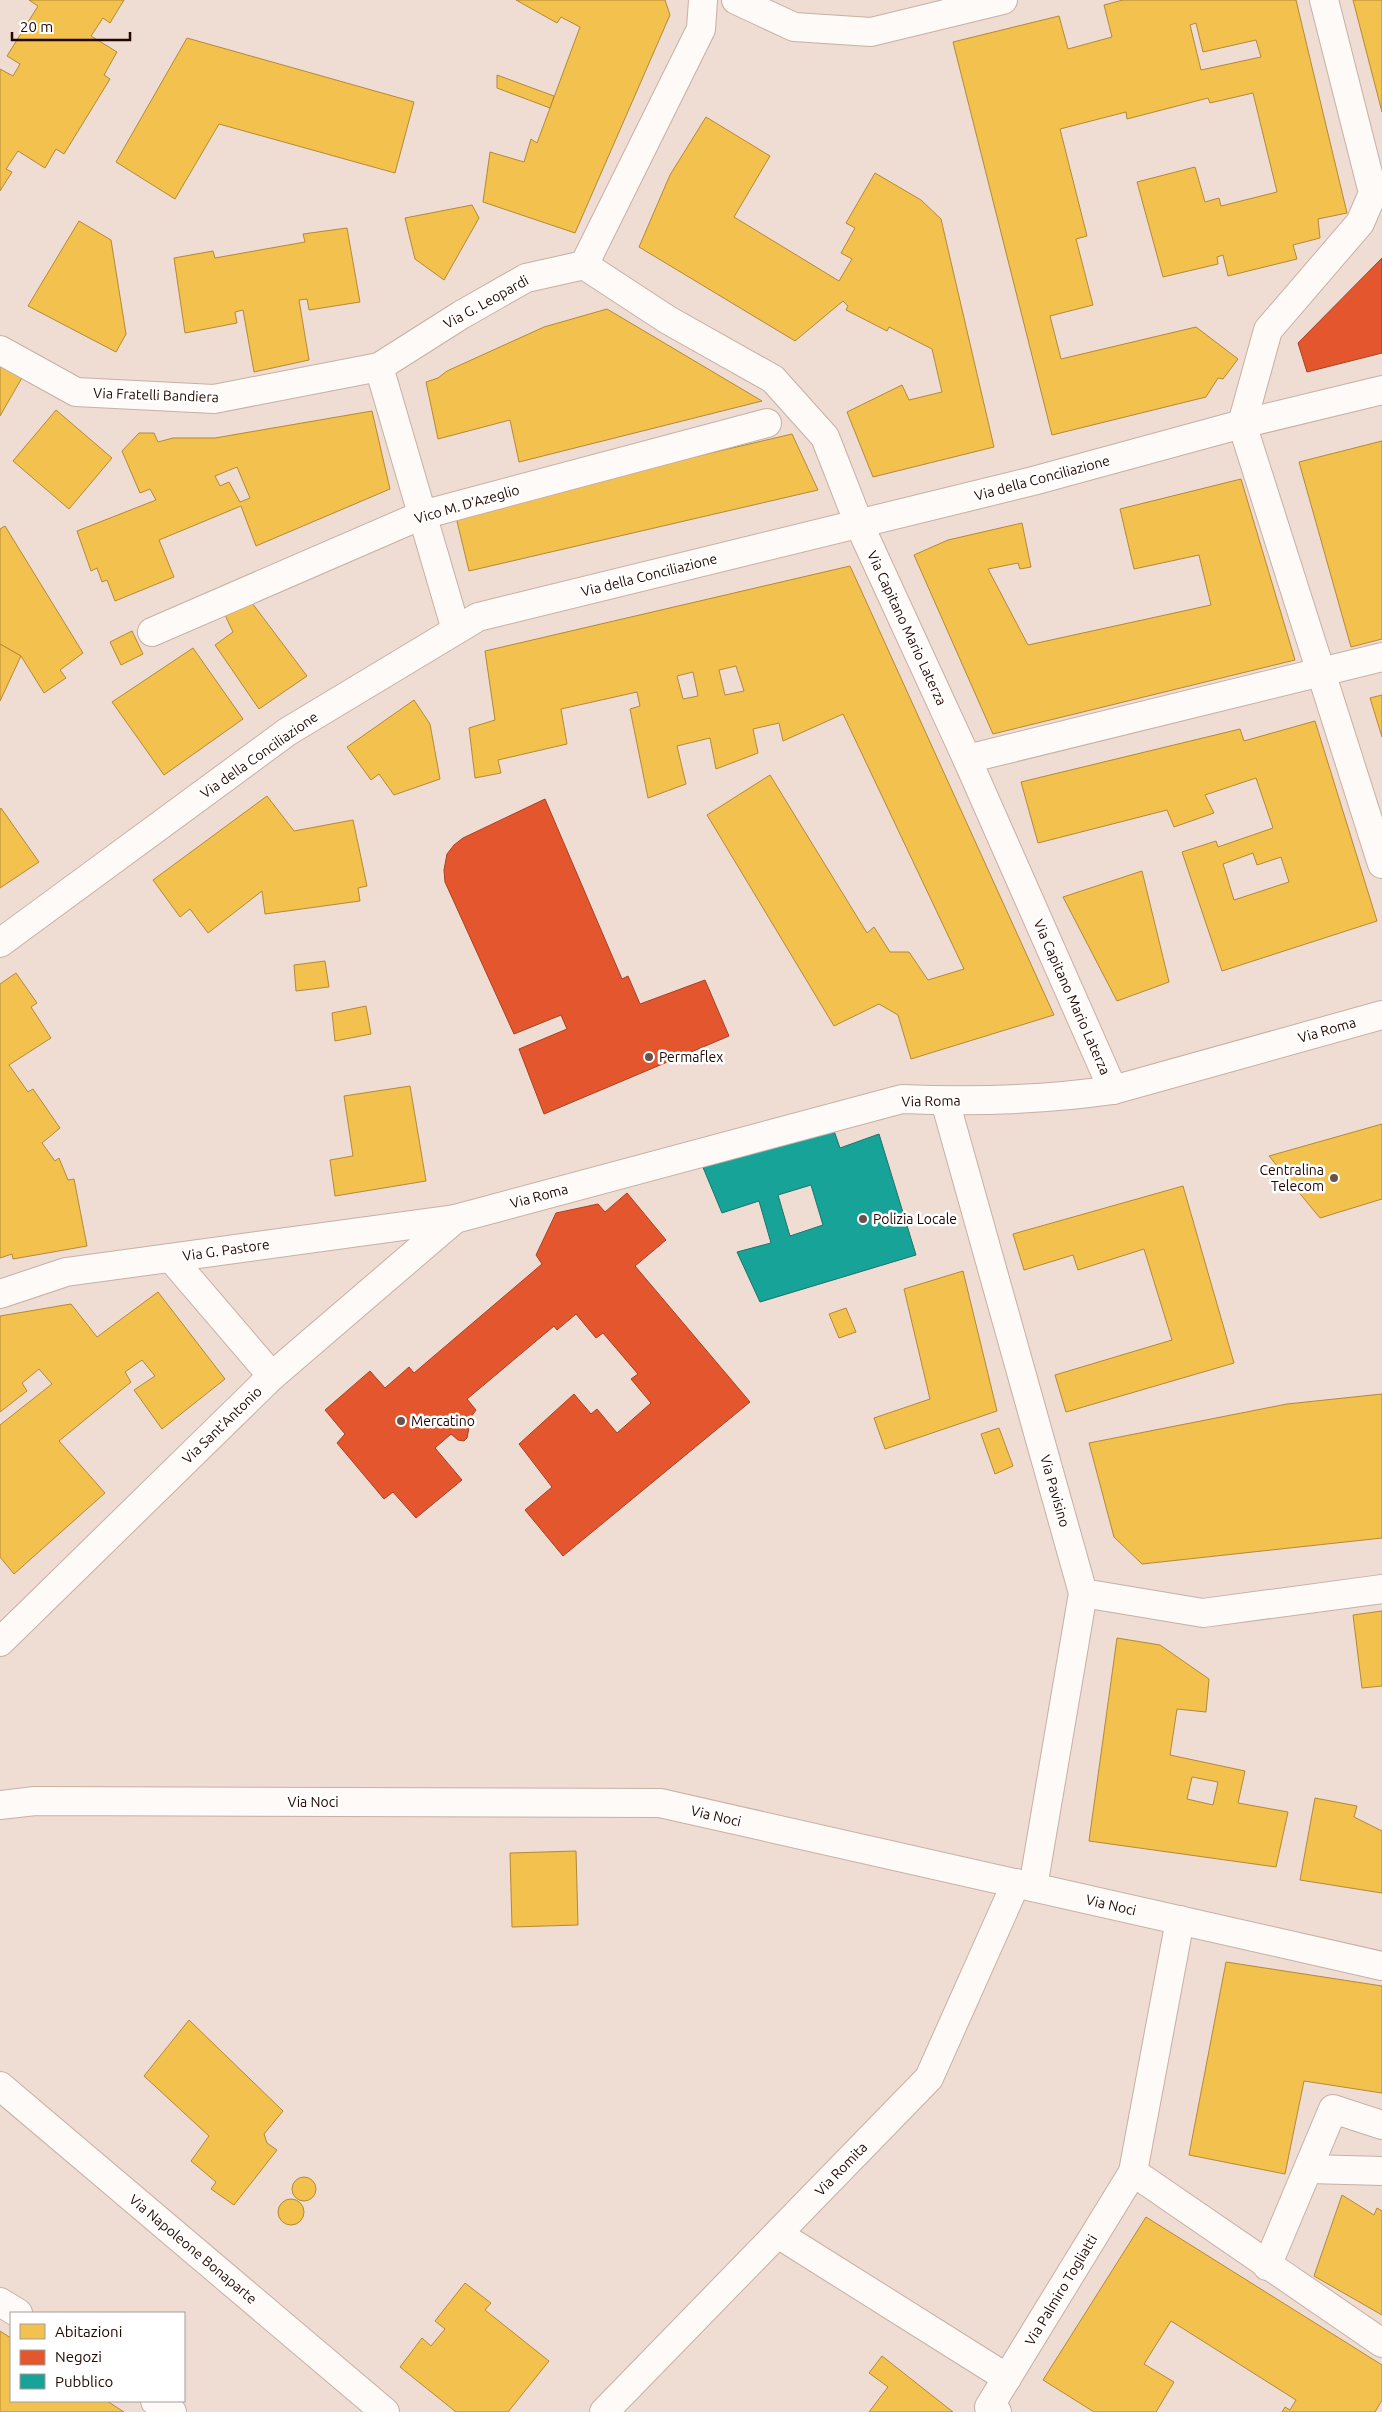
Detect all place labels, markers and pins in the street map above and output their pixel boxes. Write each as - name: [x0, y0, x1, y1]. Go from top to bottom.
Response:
- place label: Permaflex: [659, 1049, 723, 1065]
- marker: Permaflex: [643, 1051, 655, 1063]
- place label: Centralina Telecom: [1259, 1162, 1324, 1194]
- marker: Centralina Telecom: [1328, 1172, 1340, 1184]
- place label: Polizia Locale: [873, 1211, 957, 1227]
- marker: Polizia Locale: [857, 1213, 869, 1225]
- place label: Mercatino: [411, 1413, 475, 1429]
- marker: Mercatino: [395, 1415, 407, 1427]

